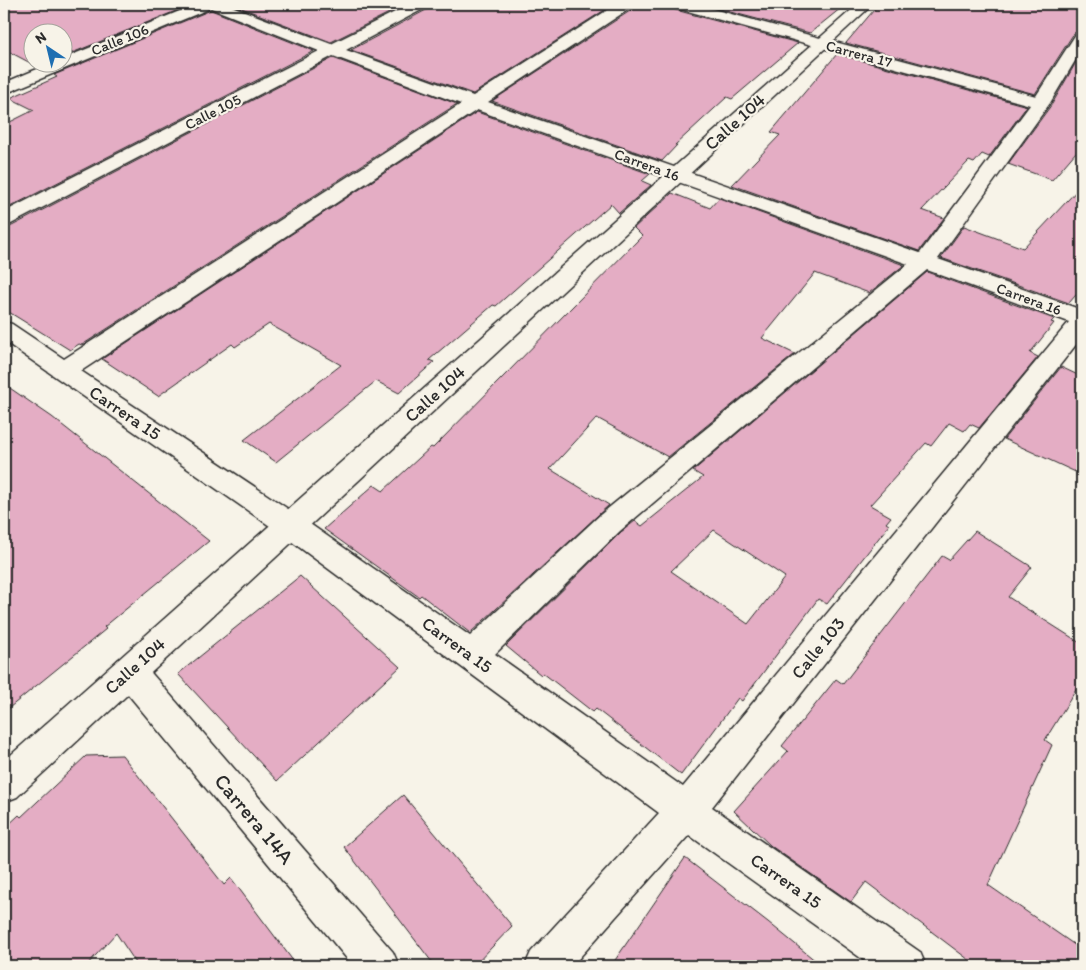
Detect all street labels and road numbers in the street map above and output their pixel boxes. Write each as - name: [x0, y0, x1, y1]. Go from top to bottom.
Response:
- street label: Calle 106: [89, 20, 152, 60]
- street label: Carrera 17: [824, 37, 895, 72]
- street label: Calle 104: [700, 89, 770, 155]
- street label: Calle 105: [182, 90, 244, 134]
- street label: Carrera 16: [612, 145, 682, 185]
- street label: Carrera 16: [994, 279, 1064, 319]
- street label: Calle 104: [400, 361, 470, 427]
- street label: Carrera 15: [85, 381, 165, 445]
- street label: Carrera 15: [417, 612, 497, 678]
- street label: Calle 103: [786, 613, 850, 683]
- street label: Calle 104: [100, 633, 170, 699]
- street label: Carrera 14A: [209, 768, 300, 869]
- street label: Carrera 15: [746, 849, 826, 913]

